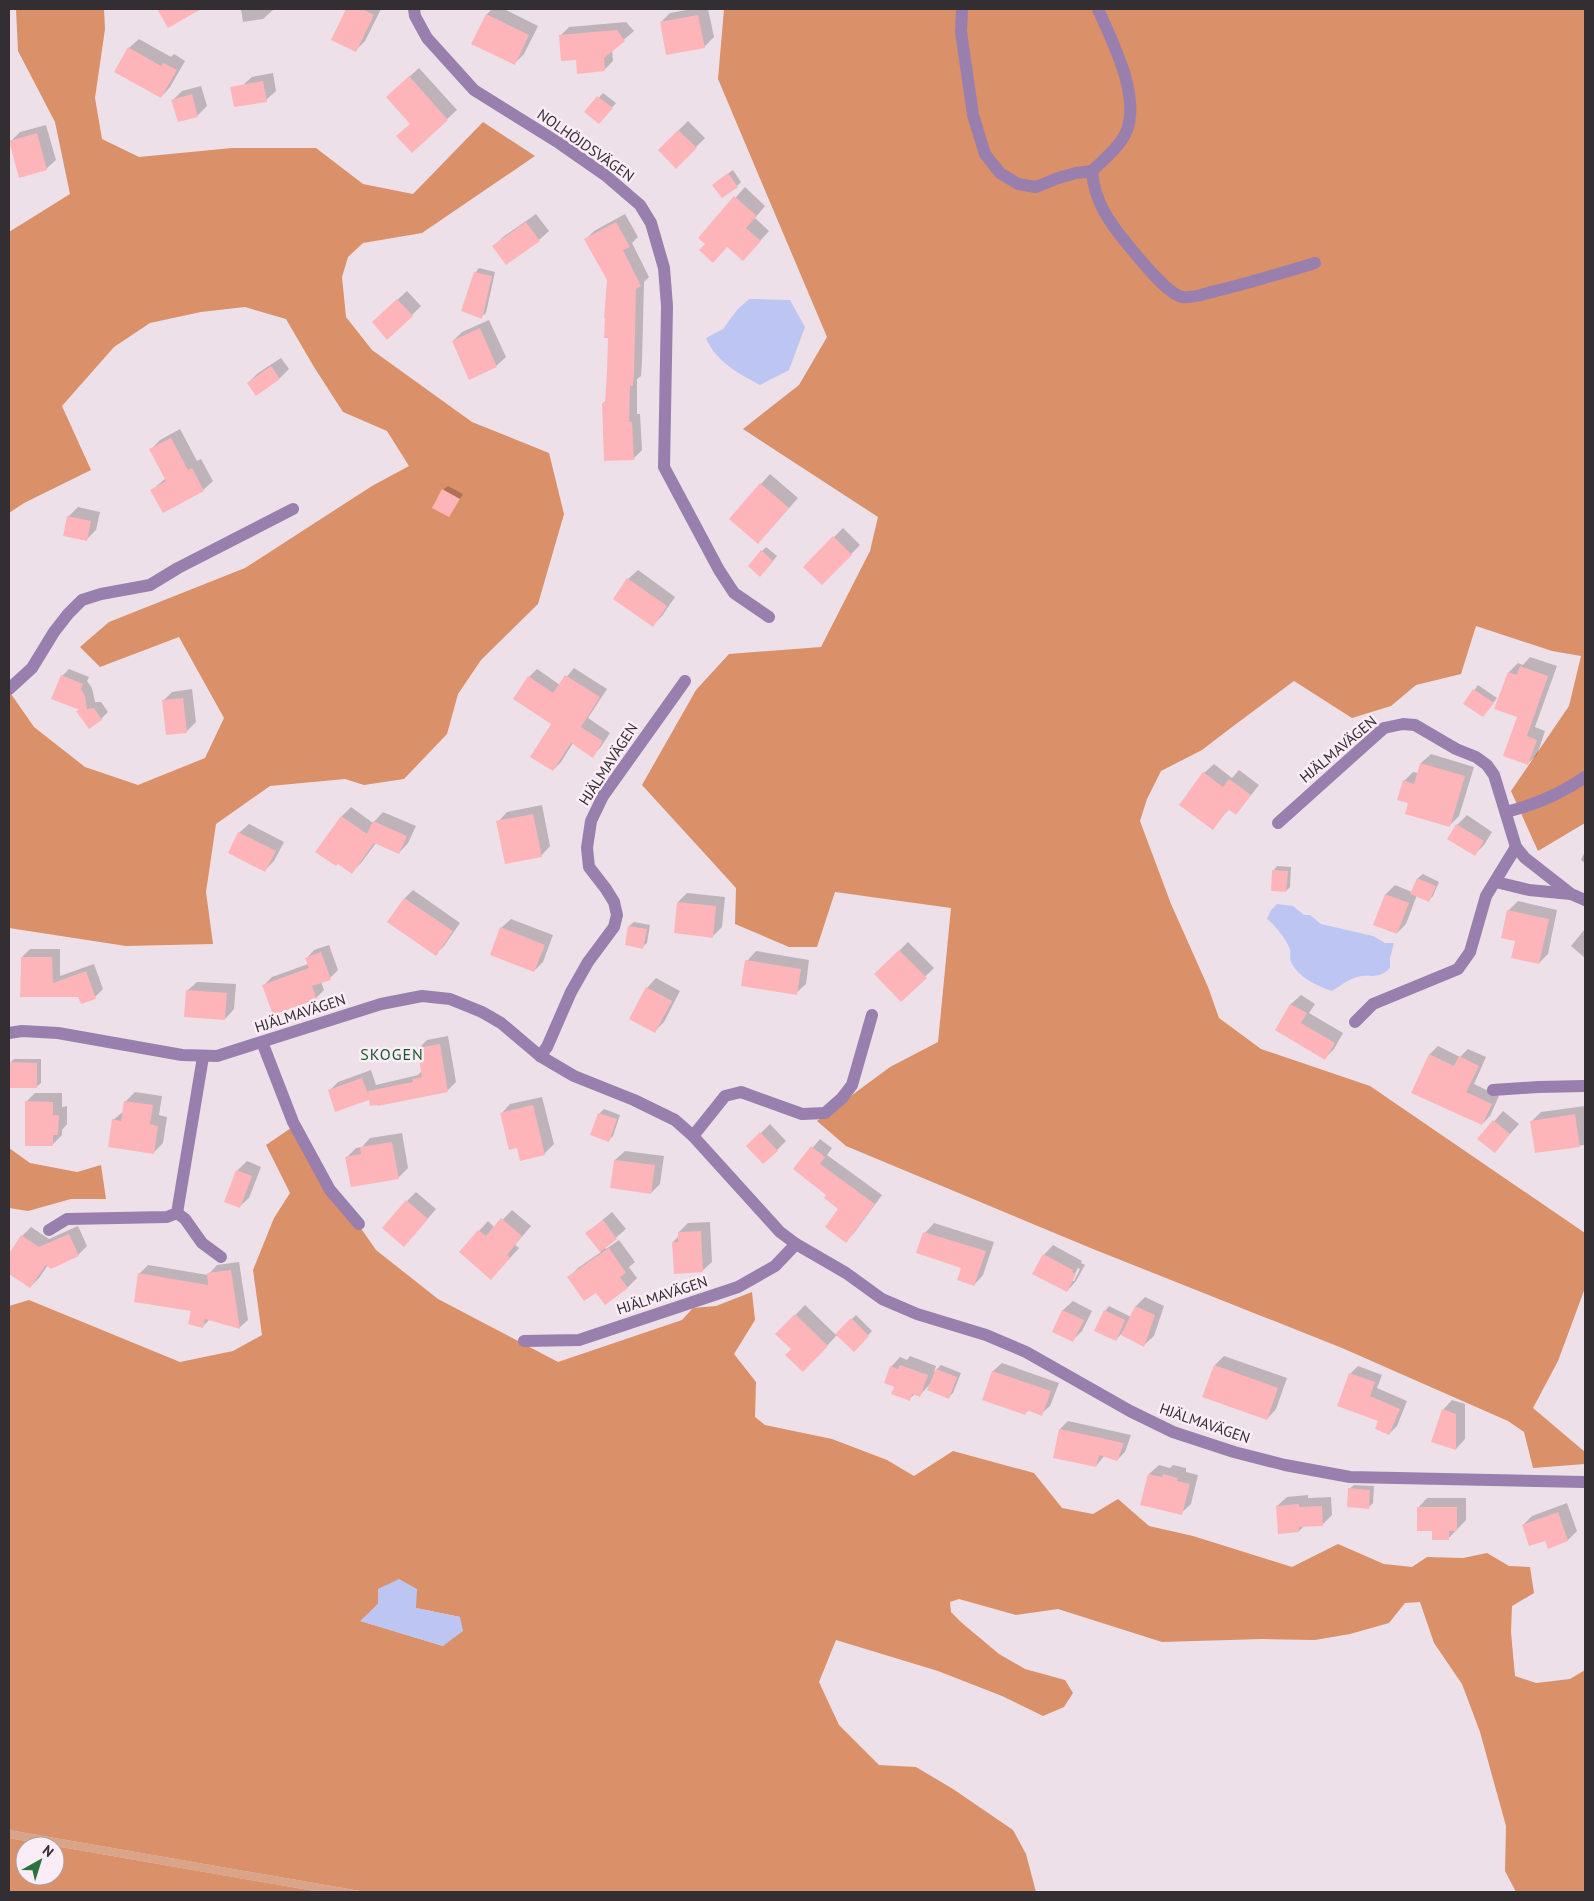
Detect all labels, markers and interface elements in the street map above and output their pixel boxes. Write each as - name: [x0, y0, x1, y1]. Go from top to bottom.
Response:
- street label: NOLHÖJDSVÄGEN: [534, 104, 638, 186]
- street label: HJÄLMAVÄGEN: [1296, 711, 1380, 787]
- street label: HJÄLMAVÄGEN: [574, 719, 642, 809]
- street label: HJÄLMAVÄGEN: [252, 989, 348, 1037]
- district label: SKOGEN: [360, 1044, 424, 1064]
- street label: HJÄLMAVÄGEN: [614, 1271, 710, 1319]
- street label: HJÄLMAVÄGEN: [1157, 1399, 1253, 1447]
- north arrow: [15, 1836, 65, 1886]
- text: N: [39, 1841, 57, 1861]

